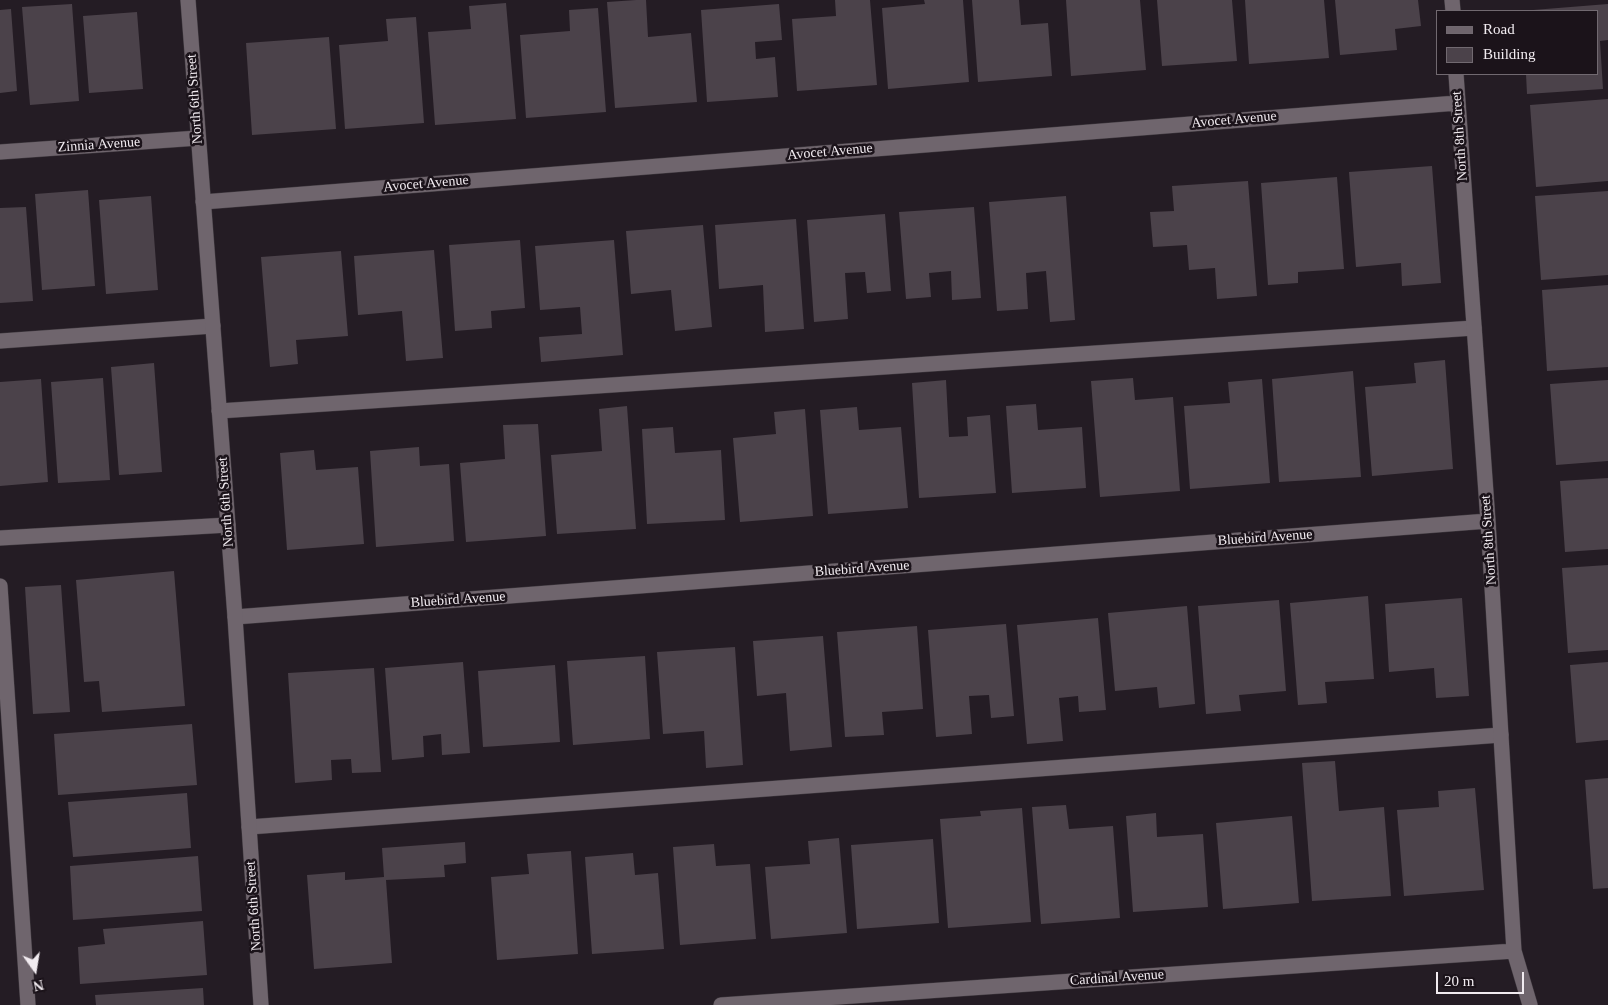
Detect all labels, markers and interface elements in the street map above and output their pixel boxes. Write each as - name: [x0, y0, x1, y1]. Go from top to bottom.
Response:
- legend: [1436, 10, 1598, 75]
- text: Road: [1483, 21, 1515, 37]
- text: Building: [1483, 46, 1536, 62]
- street label: North 6th Street: [183, 53, 207, 145]
- street label: North 8th Street: [1448, 90, 1472, 182]
- street label: Avocet Avenue: [1191, 108, 1277, 132]
- street label: Zinnia Avenue: [57, 134, 141, 156]
- street label: Avocet Avenue: [787, 140, 873, 164]
- street label: Avocet Avenue: [383, 172, 469, 196]
- street label: North 6th Street: [214, 456, 238, 548]
- street label: North 8th Street: [1477, 494, 1501, 586]
- street label: Bluebird Avenue: [1217, 526, 1313, 550]
- street label: Bluebird Avenue: [814, 557, 910, 581]
- street label: Bluebird Avenue: [410, 588, 506, 612]
- street label: North 6th Street: [242, 860, 266, 952]
- north arrow: [10, 945, 60, 995]
- scale bar: [1438, 962, 1526, 994]
- street label: Cardinal Avenue: [1069, 966, 1165, 990]
- text: 20 m: [1444, 973, 1474, 989]
- text: N: [32, 977, 45, 994]

